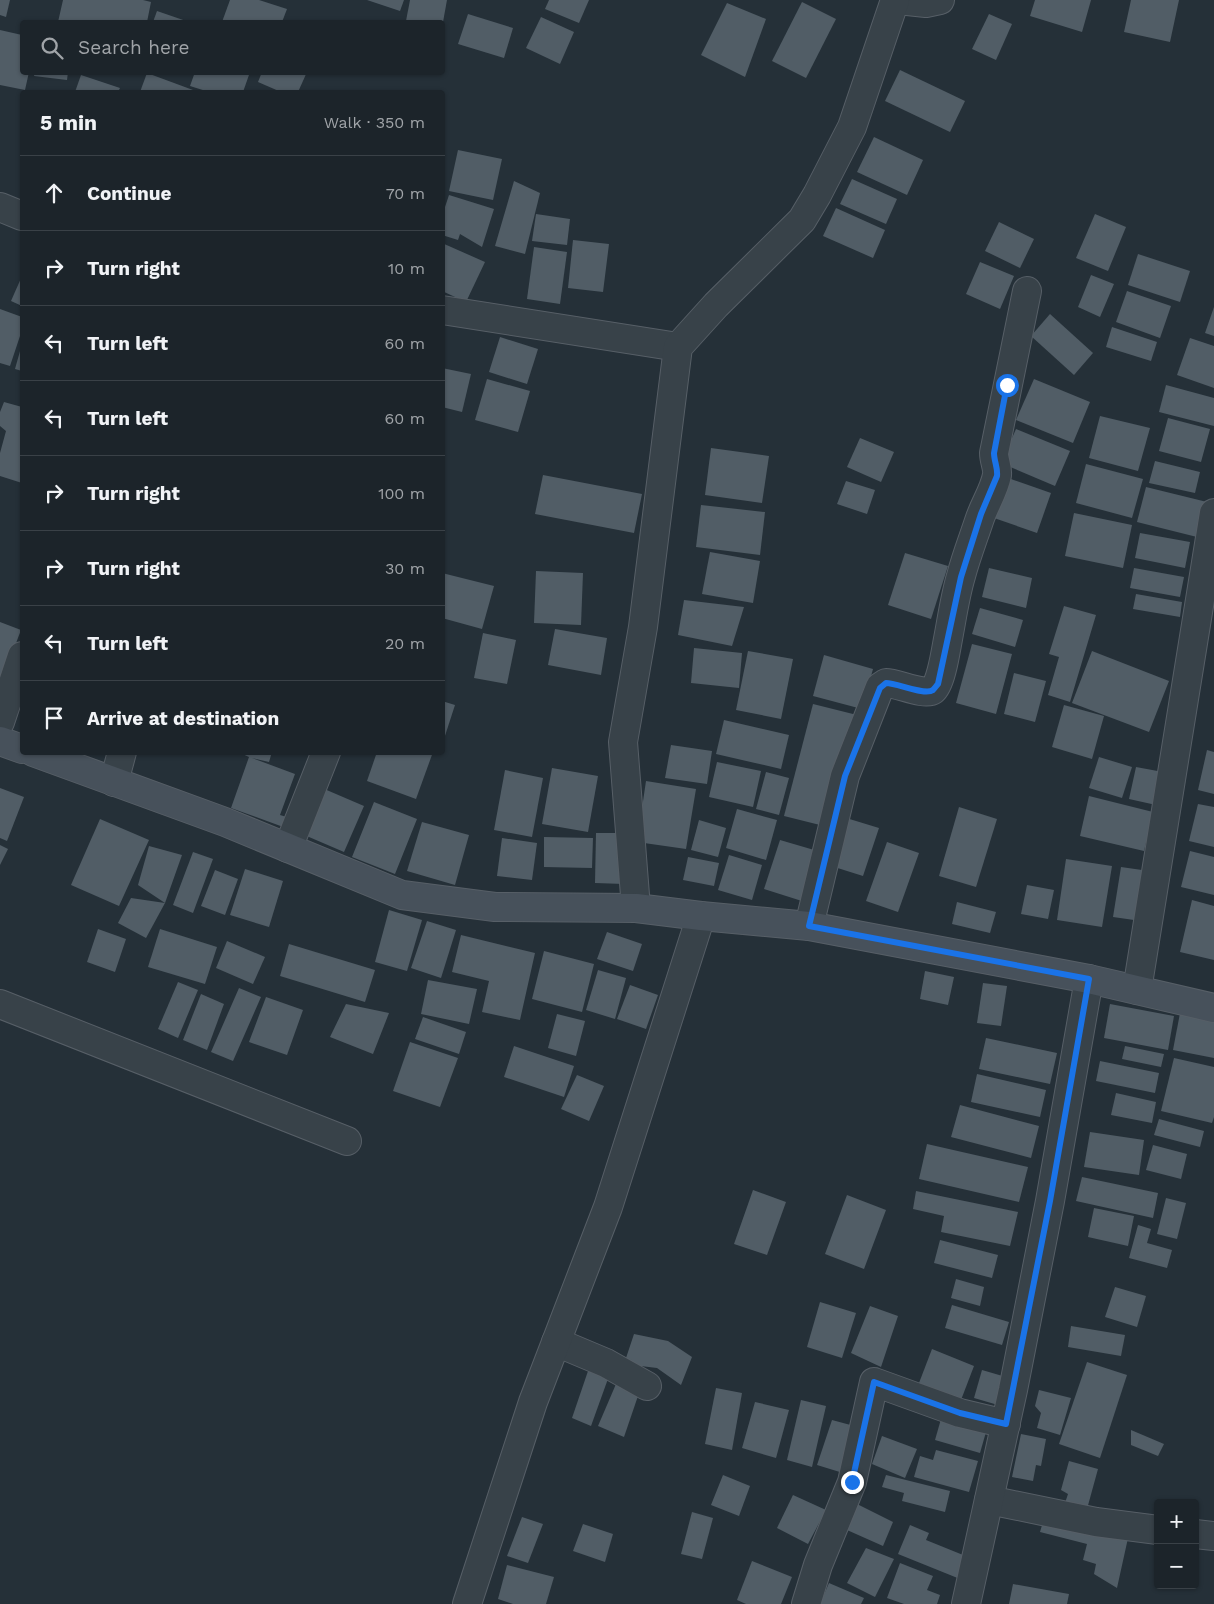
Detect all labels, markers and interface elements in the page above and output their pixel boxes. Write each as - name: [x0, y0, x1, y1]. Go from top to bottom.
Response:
- search box: [20, 20, 445, 75]
- icon: search: [38, 34, 66, 62]
- text: Search here: [78, 36, 189, 59]
- text: 5 min: [40, 110, 97, 135]
- text: Walk · 350 m: [324, 113, 425, 132]
- icon: ahead: [40, 179, 68, 207]
- text: Continue: [87, 182, 171, 205]
- text: 70 m: [386, 184, 425, 203]
- icon: right: [40, 254, 68, 282]
- text: Turn right: [87, 257, 180, 280]
- text: 10 m: [388, 259, 425, 278]
- icon: left: [40, 329, 68, 357]
- text: Turn left: [87, 332, 168, 355]
- text: 60 m: [385, 334, 425, 353]
- route start: [996, 374, 1019, 397]
- icon: left: [40, 404, 68, 432]
- text: Turn left: [87, 407, 168, 430]
- text: 60 m: [385, 409, 425, 428]
- icon: right: [40, 479, 68, 507]
- text: Turn right: [87, 482, 180, 505]
- text: 100 m: [378, 484, 425, 503]
- icon: right: [40, 554, 68, 582]
- text: Turn right: [87, 557, 180, 580]
- text: 30 m: [385, 559, 425, 578]
- icon: left: [40, 629, 68, 657]
- text: Turn left: [87, 632, 168, 655]
- text: 20 m: [385, 634, 425, 653]
- icon: arrive: [40, 704, 68, 732]
- text: Arrive at destination: [87, 707, 279, 730]
- route end: [841, 1471, 864, 1494]
- map controls: [1154, 1499, 1199, 1589]
- button: +: [1154, 1499, 1199, 1544]
- button: −: [1154, 1544, 1199, 1589]

